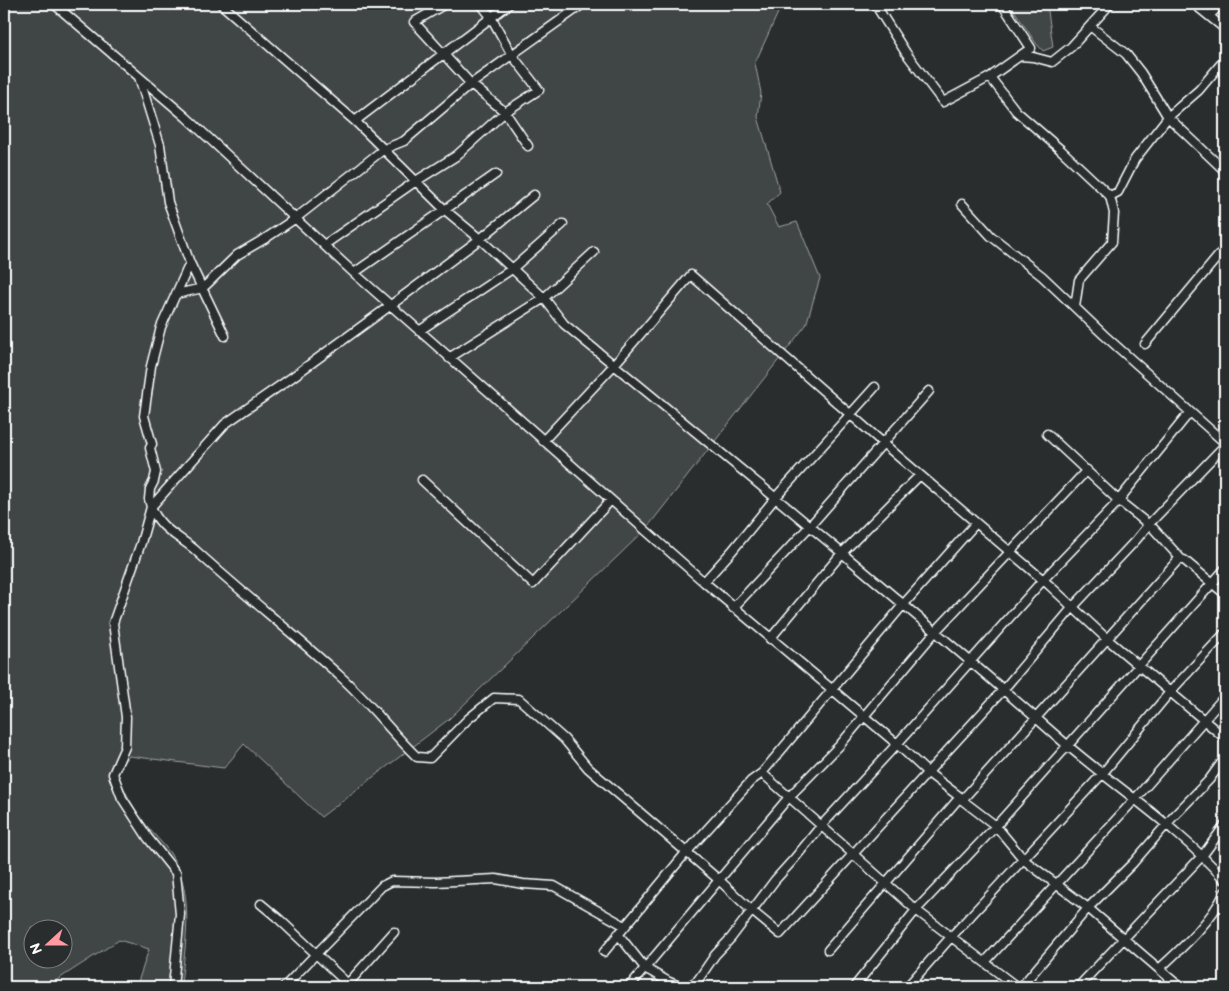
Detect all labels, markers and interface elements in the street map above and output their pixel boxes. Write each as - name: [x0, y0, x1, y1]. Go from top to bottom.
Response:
- north arrow: [22, 918, 72, 968]
- text: N: [27, 941, 46, 956]

